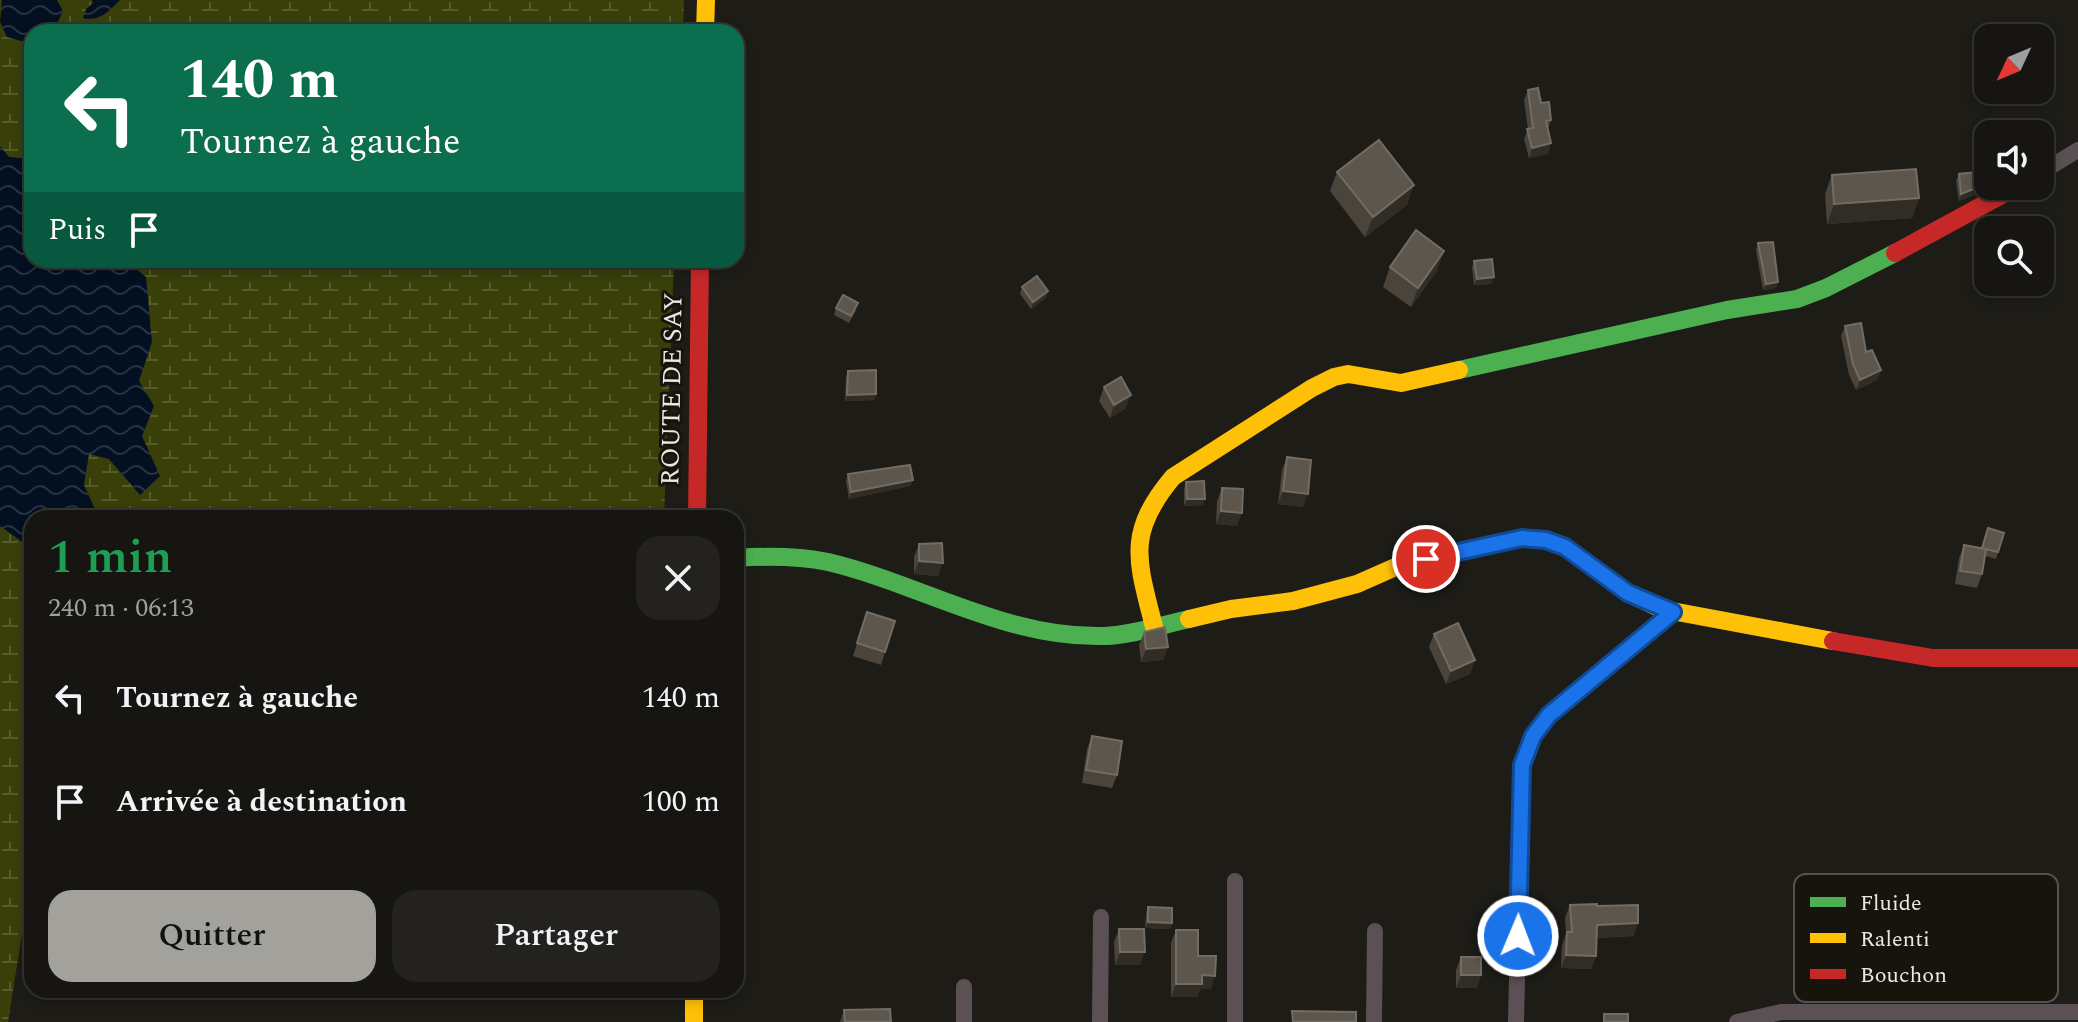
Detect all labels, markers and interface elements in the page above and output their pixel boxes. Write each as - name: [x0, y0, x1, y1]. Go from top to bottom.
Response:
- north arrow: [1974, 24, 2054, 104]
- map controls: [1974, 24, 2054, 296]
- text: 140 m: [180, 38, 339, 123]
- icon: left: [48, 56, 152, 160]
- text: Tournez à gauche: [180, 115, 460, 170]
- button: sound: [1974, 120, 2054, 200]
- text: Puis: [48, 207, 106, 253]
- icon: arrive: [122, 208, 166, 252]
- button: search: [1974, 216, 2054, 296]
- street label: ROUTE DE SAY: [650, 292, 694, 486]
- text: 1 min: [48, 521, 173, 594]
- pin: [1392, 525, 1460, 593]
- button: close: [636, 536, 720, 620]
- icon: arrive: [1404, 537, 1448, 581]
- text: 240 m · 06:13: [48, 588, 194, 628]
- text: Tournez à gauche: [116, 675, 358, 721]
- text: 140 m: [642, 675, 720, 721]
- icon: left: [48, 676, 92, 720]
- text: Arrivée à destination: [116, 779, 407, 825]
- text: 100 m: [642, 779, 720, 825]
- icon: arrive: [48, 780, 92, 824]
- legend: [1794, 874, 2058, 1002]
- text: Fluide: [1860, 887, 1922, 920]
- button: Quitter: [48, 890, 376, 982]
- button: Partager: [392, 890, 720, 982]
- position arrow: [1476, 894, 1560, 978]
- text: Ralenti: [1860, 923, 1930, 956]
- text: Bouchon: [1860, 959, 1947, 992]

